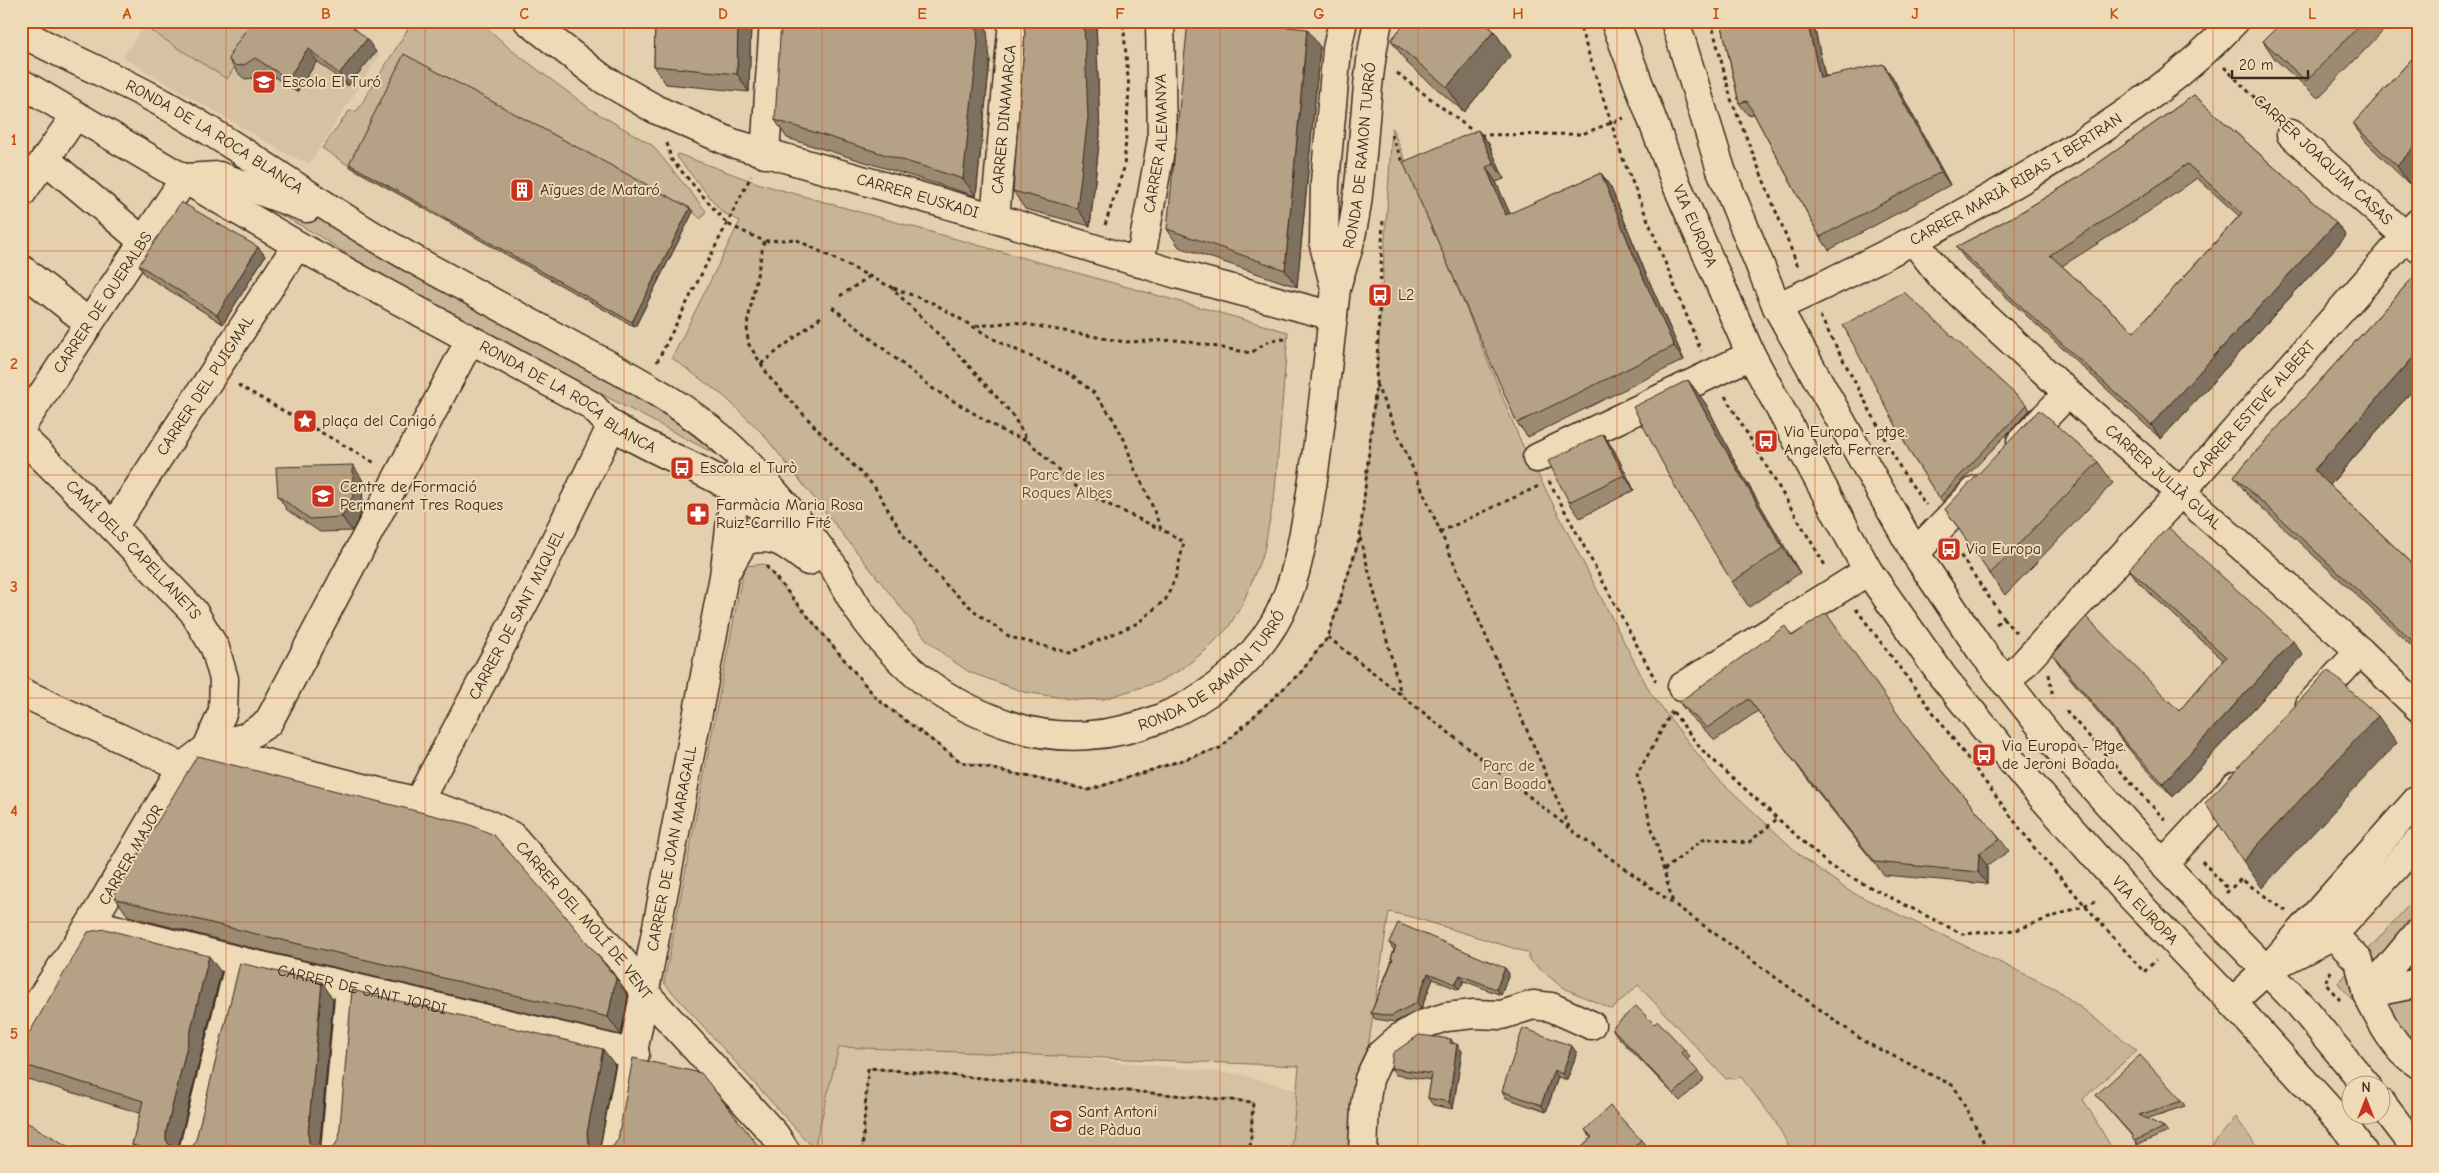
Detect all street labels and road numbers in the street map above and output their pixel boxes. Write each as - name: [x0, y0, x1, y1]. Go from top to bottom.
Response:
- street label: CARRER DINAMARCA: [988, 44, 1020, 195]
- street label: RONDA DE RAMON TURRÓ: [1339, 61, 1380, 250]
- street label: CARRER ALEMANYA: [1140, 74, 1171, 215]
- street label: RONDA DE LA ROCA BLANCA: [123, 76, 306, 197]
- street label: CARRER JOAQUIM CASAS: [2250, 91, 2396, 229]
- street label: CARRER MARIÀ RIBAS I BERTRAN: [1907, 109, 2125, 249]
- street label: CARRER EUSKADI: [854, 170, 981, 222]
- street label: VIA EUROPA: [1669, 182, 1721, 270]
- street label: CARRER DE QUERALBS: [50, 228, 156, 377]
- street label: CARRER DEL PUIGMAL: [153, 312, 258, 459]
- street label: CARRER ESTEVE ALBERT: [2188, 336, 2320, 482]
- street label: RONDA DE LA ROCA BLANCA: [476, 337, 659, 457]
- street label: CARRER JULIÀ GUAL: [2101, 421, 2225, 533]
- street label: CAMÍ DELS CAPELLANETS: [62, 477, 205, 623]
- street label: CARRER DE SANT MIQUEL: [465, 526, 568, 703]
- street label: RONDA DE RAMON TURRÓ: [1136, 607, 1289, 735]
- street label: CARRER DE JOAN MARAGALL: [644, 744, 700, 953]
- street label: CARRER MAJOR: [95, 801, 167, 908]
- street label: CARRER DEL MOLÍ DE VENT: [512, 838, 656, 1004]
- street label: VIA EUROPA: [2108, 873, 2182, 949]
- street label: CARRER DE SANT JORDI: [275, 961, 448, 1018]

